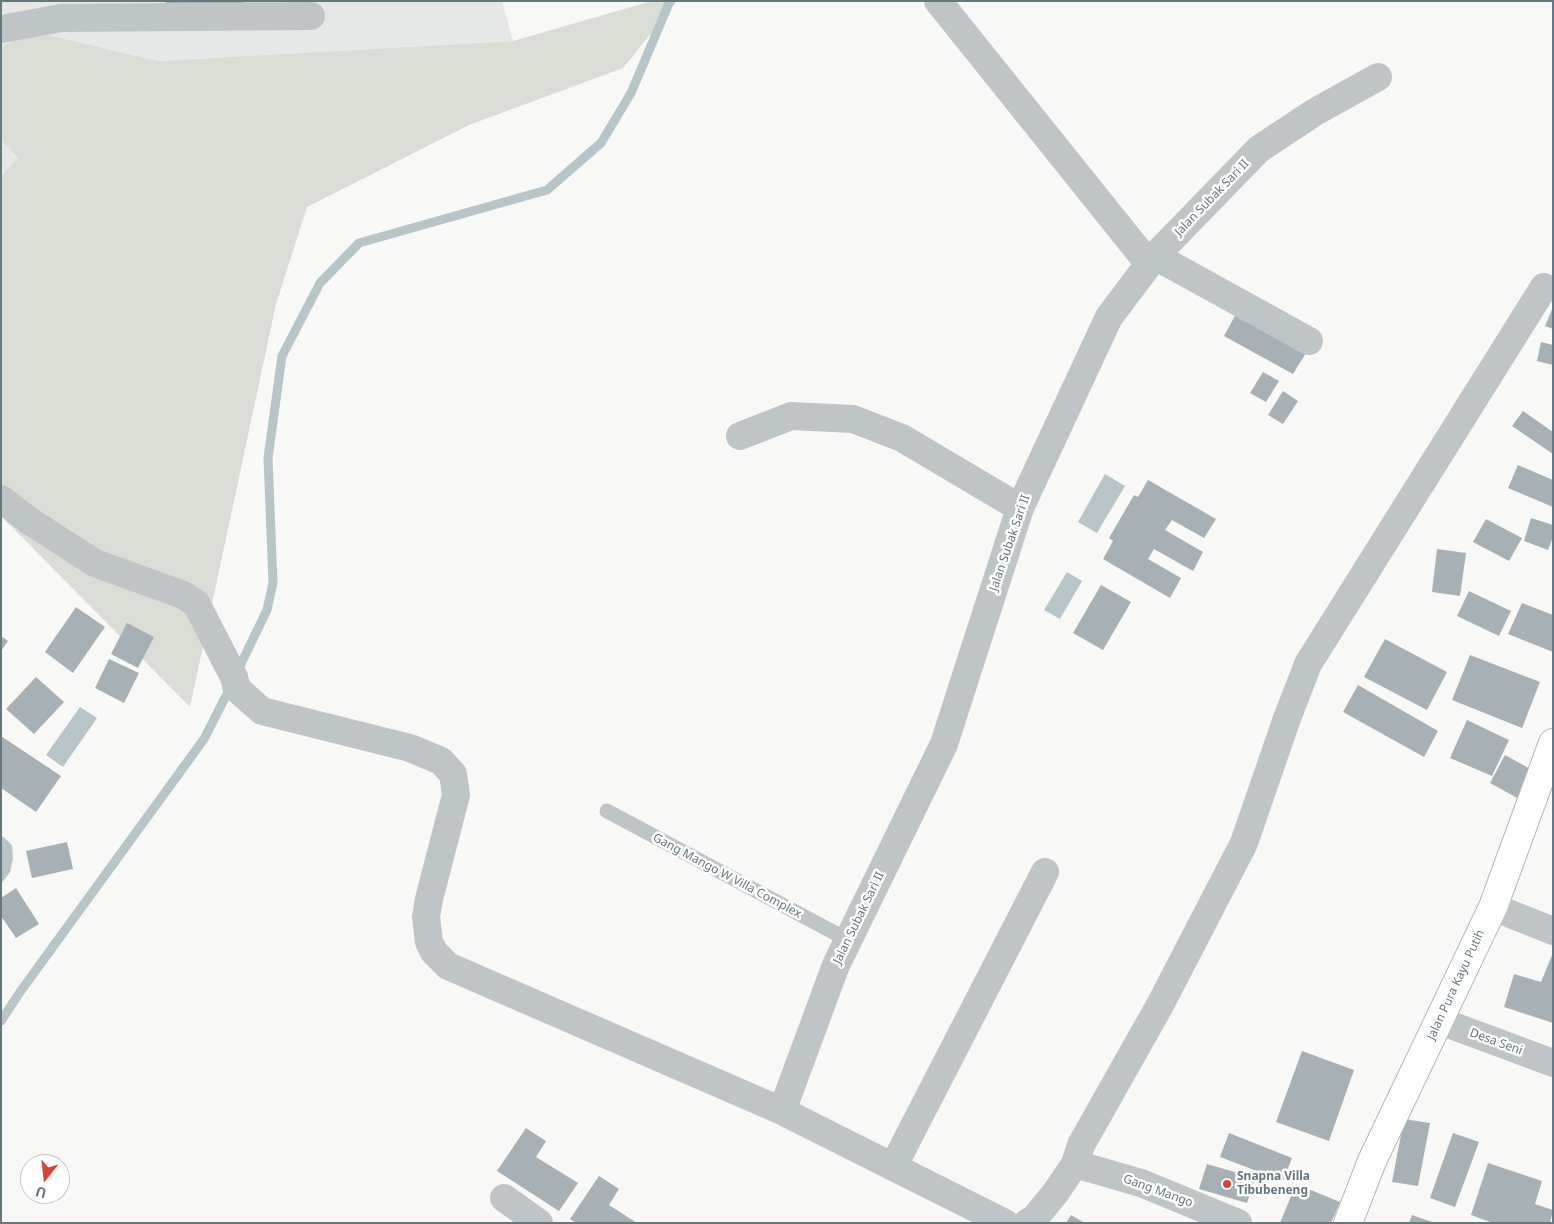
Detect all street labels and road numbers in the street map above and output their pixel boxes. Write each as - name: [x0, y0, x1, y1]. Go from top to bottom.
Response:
- street label: Jalan Subak Sari II: [1172, 157, 1252, 239]
- street label: Jalan Subak Sari II: [987, 493, 1033, 593]
- street label: Gang Mango W Villa Complex: [650, 831, 804, 921]
- street label: Jalan Subak Sari II: [830, 870, 888, 966]
- street label: Jalan Pura Kayu Putih: [1424, 928, 1488, 1042]
- street label: Desa Seni: [1468, 1026, 1524, 1058]
- street label: Gang Mango: [1121, 1172, 1195, 1210]

